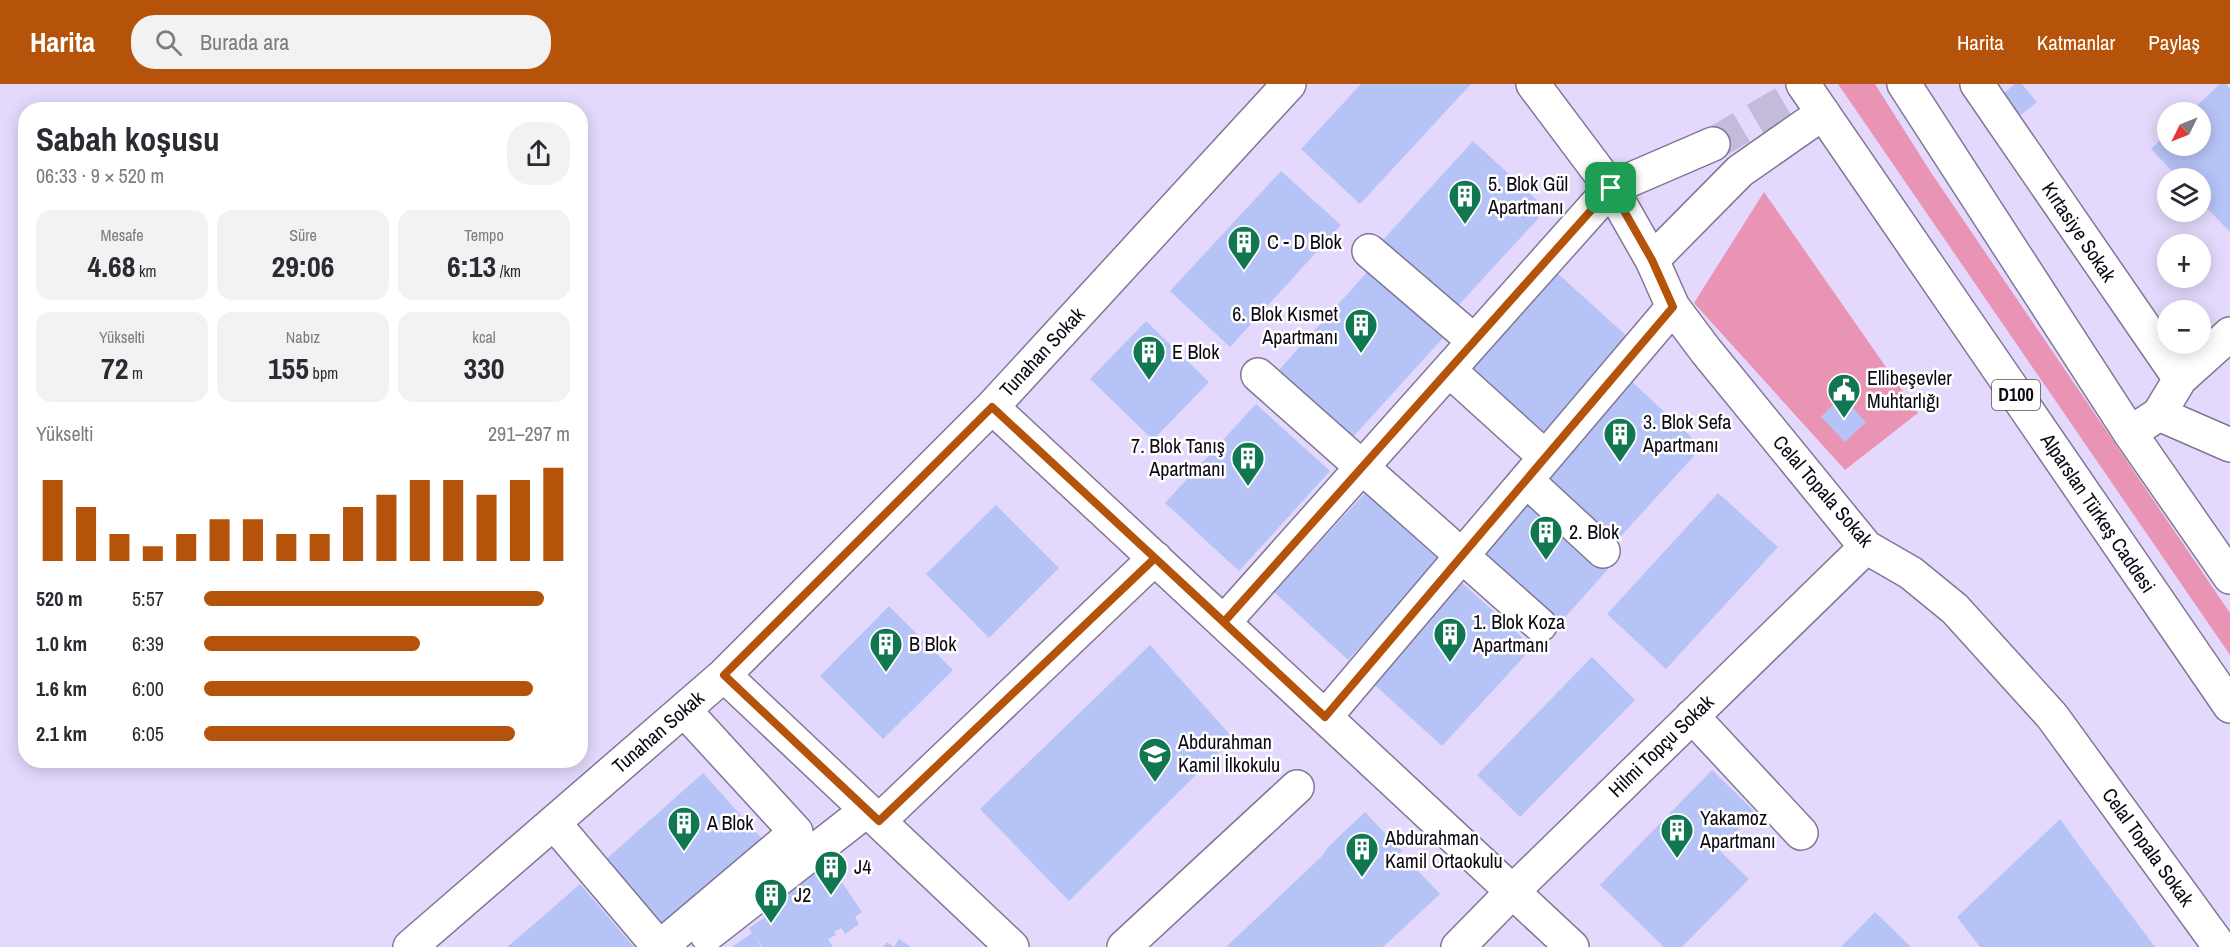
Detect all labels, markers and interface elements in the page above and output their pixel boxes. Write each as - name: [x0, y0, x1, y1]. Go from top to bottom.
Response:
- search box: [131, 15, 551, 69]
- text: Harita: [30, 23, 95, 61]
- icon: search: [152, 26, 185, 59]
- text: Burada ara: [200, 27, 289, 57]
- text: Harita: [1957, 28, 2004, 57]
- text: Katmanlar: [2037, 28, 2115, 57]
- text: Paylaş: [2148, 28, 2200, 57]
- north arrow: [2157, 102, 2211, 156]
- map controls: [2157, 102, 2211, 354]
- text: Sabah koşusu: [36, 117, 219, 161]
- button: share: [507, 122, 570, 185]
- text: 06:33 · 9 × 520 m: [36, 162, 164, 189]
- pin: [1585, 162, 1636, 213]
- button: layers: [2157, 168, 2211, 222]
- place label: 5. Blok Gül Apartmanı: [1487, 170, 1568, 220]
- icon: arrive: [1594, 171, 1627, 204]
- street label: Kırtasiye Sokak: [2036, 177, 2123, 288]
- building icon: 5. Blok Gül Apartmanı: [1447, 178, 1483, 225]
- text: Mesafe: [100, 224, 144, 246]
- text: Süre: [289, 224, 317, 246]
- text: Tempo: [464, 224, 504, 246]
- building icon: C - D Blok: [1226, 224, 1262, 271]
- place label: C - D Blok: [1267, 228, 1343, 255]
- button: +: [2157, 234, 2211, 288]
- text: 4.68: [87, 246, 135, 286]
- text: 29:06: [272, 246, 334, 286]
- text: 6:13: [447, 246, 496, 286]
- text: km: [135, 260, 157, 282]
- text: /km: [496, 260, 521, 282]
- street label: Tunahan Sokak: [993, 300, 1091, 402]
- place label: 6. Blok Kısmet Apartmanı: [1232, 300, 1338, 350]
- button: −: [2157, 300, 2211, 354]
- building icon: 6. Blok Kısmet Apartmanı: [1343, 307, 1379, 354]
- text: Yükselti: [99, 326, 145, 348]
- text: Nabız: [286, 326, 320, 348]
- text: kcal: [472, 326, 496, 348]
- building icon: E Blok: [1131, 334, 1167, 381]
- place label: E Blok: [1172, 338, 1220, 365]
- text: 72: [101, 348, 128, 388]
- text: 155: [268, 348, 309, 388]
- text: 330: [463, 348, 505, 388]
- text: m: [128, 362, 143, 384]
- text: bpm: [309, 362, 338, 384]
- place label: Ellibeşevler Muhtarlığı: [1867, 364, 1952, 414]
- public building icon: Ellibeşevler Muhtarlığı: [1826, 372, 1862, 419]
- road number: D100: [1992, 380, 2040, 410]
- place label: 3. Blok Sefa Apartmanı: [1642, 408, 1731, 458]
- building icon: 3. Blok Sefa Apartmanı: [1602, 416, 1638, 463]
- text: Yükselti: [36, 420, 93, 447]
- text: 291–297 m: [488, 420, 570, 447]
- street label: Alparslan Türkeş Caddesi: [2034, 427, 2162, 598]
- street label: Celal Topala Sokak: [1767, 429, 1880, 553]
- place label: 7. Blok Tanış Apartmanı: [1131, 432, 1225, 482]
- building icon: 7. Blok Tanış Apartmanı: [1230, 440, 1266, 487]
- building icon: 2. Blok: [1528, 514, 1564, 561]
- place label: 2. Blok: [1569, 518, 1620, 545]
- text: 520 m: [36, 585, 83, 612]
- text: 5:57: [132, 585, 164, 612]
- place label: 1. Blok Koza Apartmanı: [1472, 608, 1565, 658]
- building icon: 1. Blok Koza Apartmanı: [1432, 616, 1468, 663]
- building icon: B Blok: [868, 626, 904, 673]
- text: 1.0 km: [36, 630, 87, 657]
- text: 6:39: [132, 630, 164, 657]
- place label: B Blok: [909, 630, 957, 657]
- text: 1.6 km: [36, 675, 87, 702]
- text: 6:00: [132, 675, 164, 702]
- street label: Tunahan Sokak: [606, 684, 710, 779]
- street label: Hilmi Topçu Sokak: [1602, 688, 1720, 803]
- text: 2.1 km: [36, 720, 87, 747]
- text: 6:05: [132, 720, 164, 747]
- place label: Abdurahman Kamil İlkokulu: [1177, 728, 1280, 778]
- school or university icon: Abdurahman Kamil İlkokulu: [1137, 736, 1173, 783]
- street label: Celal Topala Sokak: [2096, 782, 2201, 912]
- place label: Yakamoz Apartmanı: [1699, 804, 1776, 854]
- building icon: A Blok: [666, 805, 702, 852]
- place label: A Blok: [706, 809, 754, 836]
- building icon: Yakamoz Apartmanı: [1659, 812, 1695, 859]
- place label: Abdurahman Kamil Ortaokulu: [1384, 824, 1503, 874]
- building icon: Abdurahman Kamil Ortaokulu: [1344, 831, 1380, 878]
- building icon: J4: [813, 849, 849, 896]
- place label: J4: [854, 853, 871, 880]
- building icon: J2: [753, 877, 789, 924]
- place label: J2: [794, 881, 811, 908]

